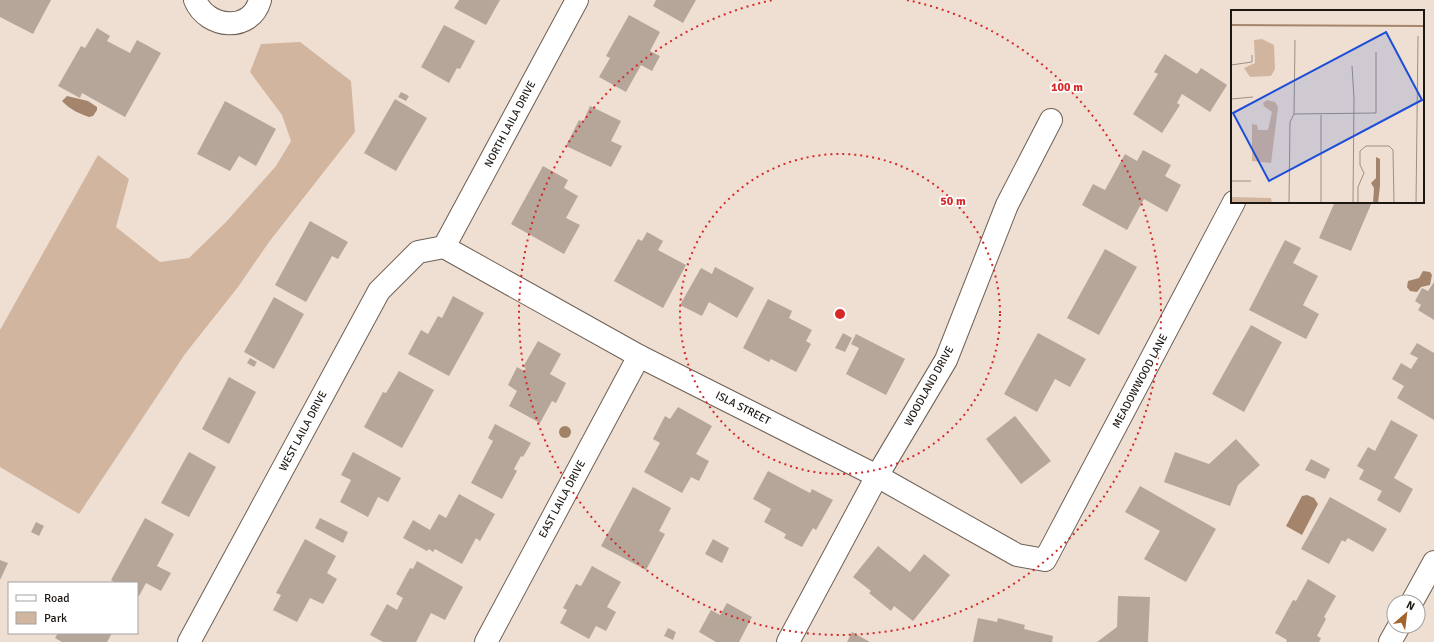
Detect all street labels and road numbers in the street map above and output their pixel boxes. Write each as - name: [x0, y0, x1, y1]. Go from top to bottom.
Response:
- street label: NORTH LAILA DRIVE: [482, 78, 538, 170]
- street label: MEADOWWOOD LANE: [1110, 332, 1170, 430]
- street label: WOODLAND DRIVE: [902, 344, 956, 428]
- street label: WEST LAILA DRIVE: [276, 389, 330, 473]
- street label: ISLA STREET: [713, 389, 773, 428]
- street label: EAST LAILA DRIVE: [536, 458, 588, 540]

